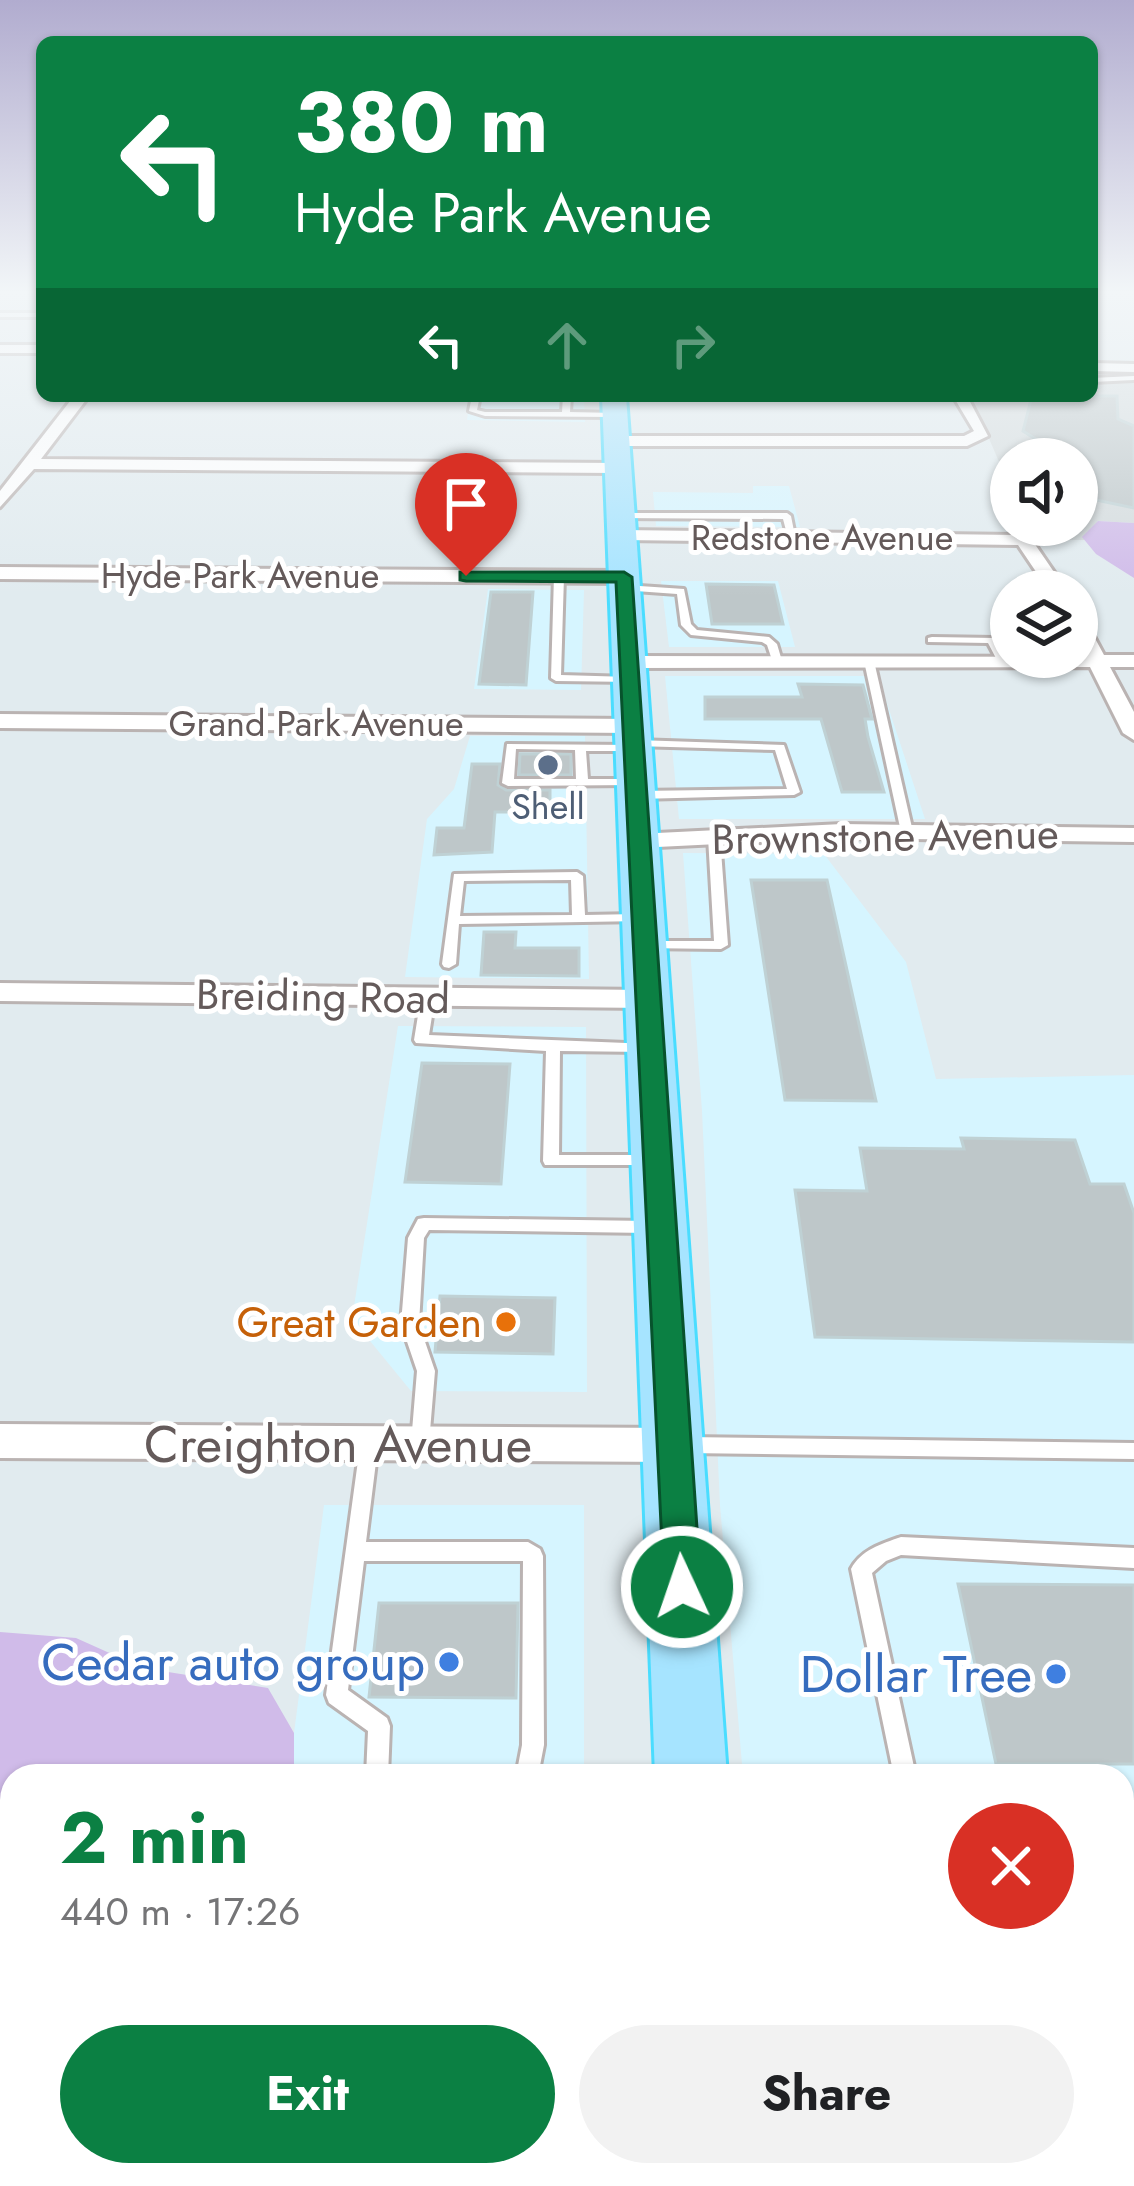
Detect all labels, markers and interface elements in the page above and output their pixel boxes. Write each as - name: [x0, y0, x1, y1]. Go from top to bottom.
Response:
- text: 380 m: [294, 62, 549, 184]
- icon: left: [96, 84, 252, 240]
- text: Hyde Park Avenue: [294, 174, 712, 252]
- icon: left: [408, 312, 474, 378]
- icon: ahead: [534, 312, 600, 378]
- icon: right: [660, 312, 726, 378]
- map controls: [990, 438, 1098, 678]
- button: sound: [990, 438, 1098, 546]
- pin: [415, 453, 517, 576]
- icon: arrive: [433, 471, 499, 537]
- street label: Redstone Avenue: [691, 511, 953, 563]
- street label: Hyde Park Avenue: [101, 549, 379, 601]
- button: layers: [990, 570, 1098, 678]
- street label: Grand Park Avenue: [169, 697, 463, 749]
- marker: Shell: [535, 752, 561, 778]
- place label: Shell: [511, 780, 585, 832]
- street label: Brownstone Avenue: [711, 803, 1059, 870]
- street label: Breiding Road: [196, 964, 450, 1029]
- place label: Great Garden: [236, 1292, 482, 1353]
- marker: Great Garden: [493, 1309, 519, 1335]
- street label: Creighton Avenue: [144, 1407, 532, 1481]
- position arrow: [619, 1524, 745, 1650]
- place label: Cedar auto group: [41, 1625, 425, 1699]
- place label: Dollar Tree: [800, 1637, 1032, 1711]
- marker: Cedar auto group: [436, 1649, 462, 1675]
- marker: Dollar Tree: [1043, 1661, 1069, 1687]
- text: 2 min: [60, 1786, 249, 1890]
- button: close: [948, 1803, 1074, 1929]
- text: 440 m · 17:26: [60, 1883, 300, 1940]
- button: Exit: [60, 2025, 555, 2163]
- button: Share: [579, 2025, 1074, 2163]

